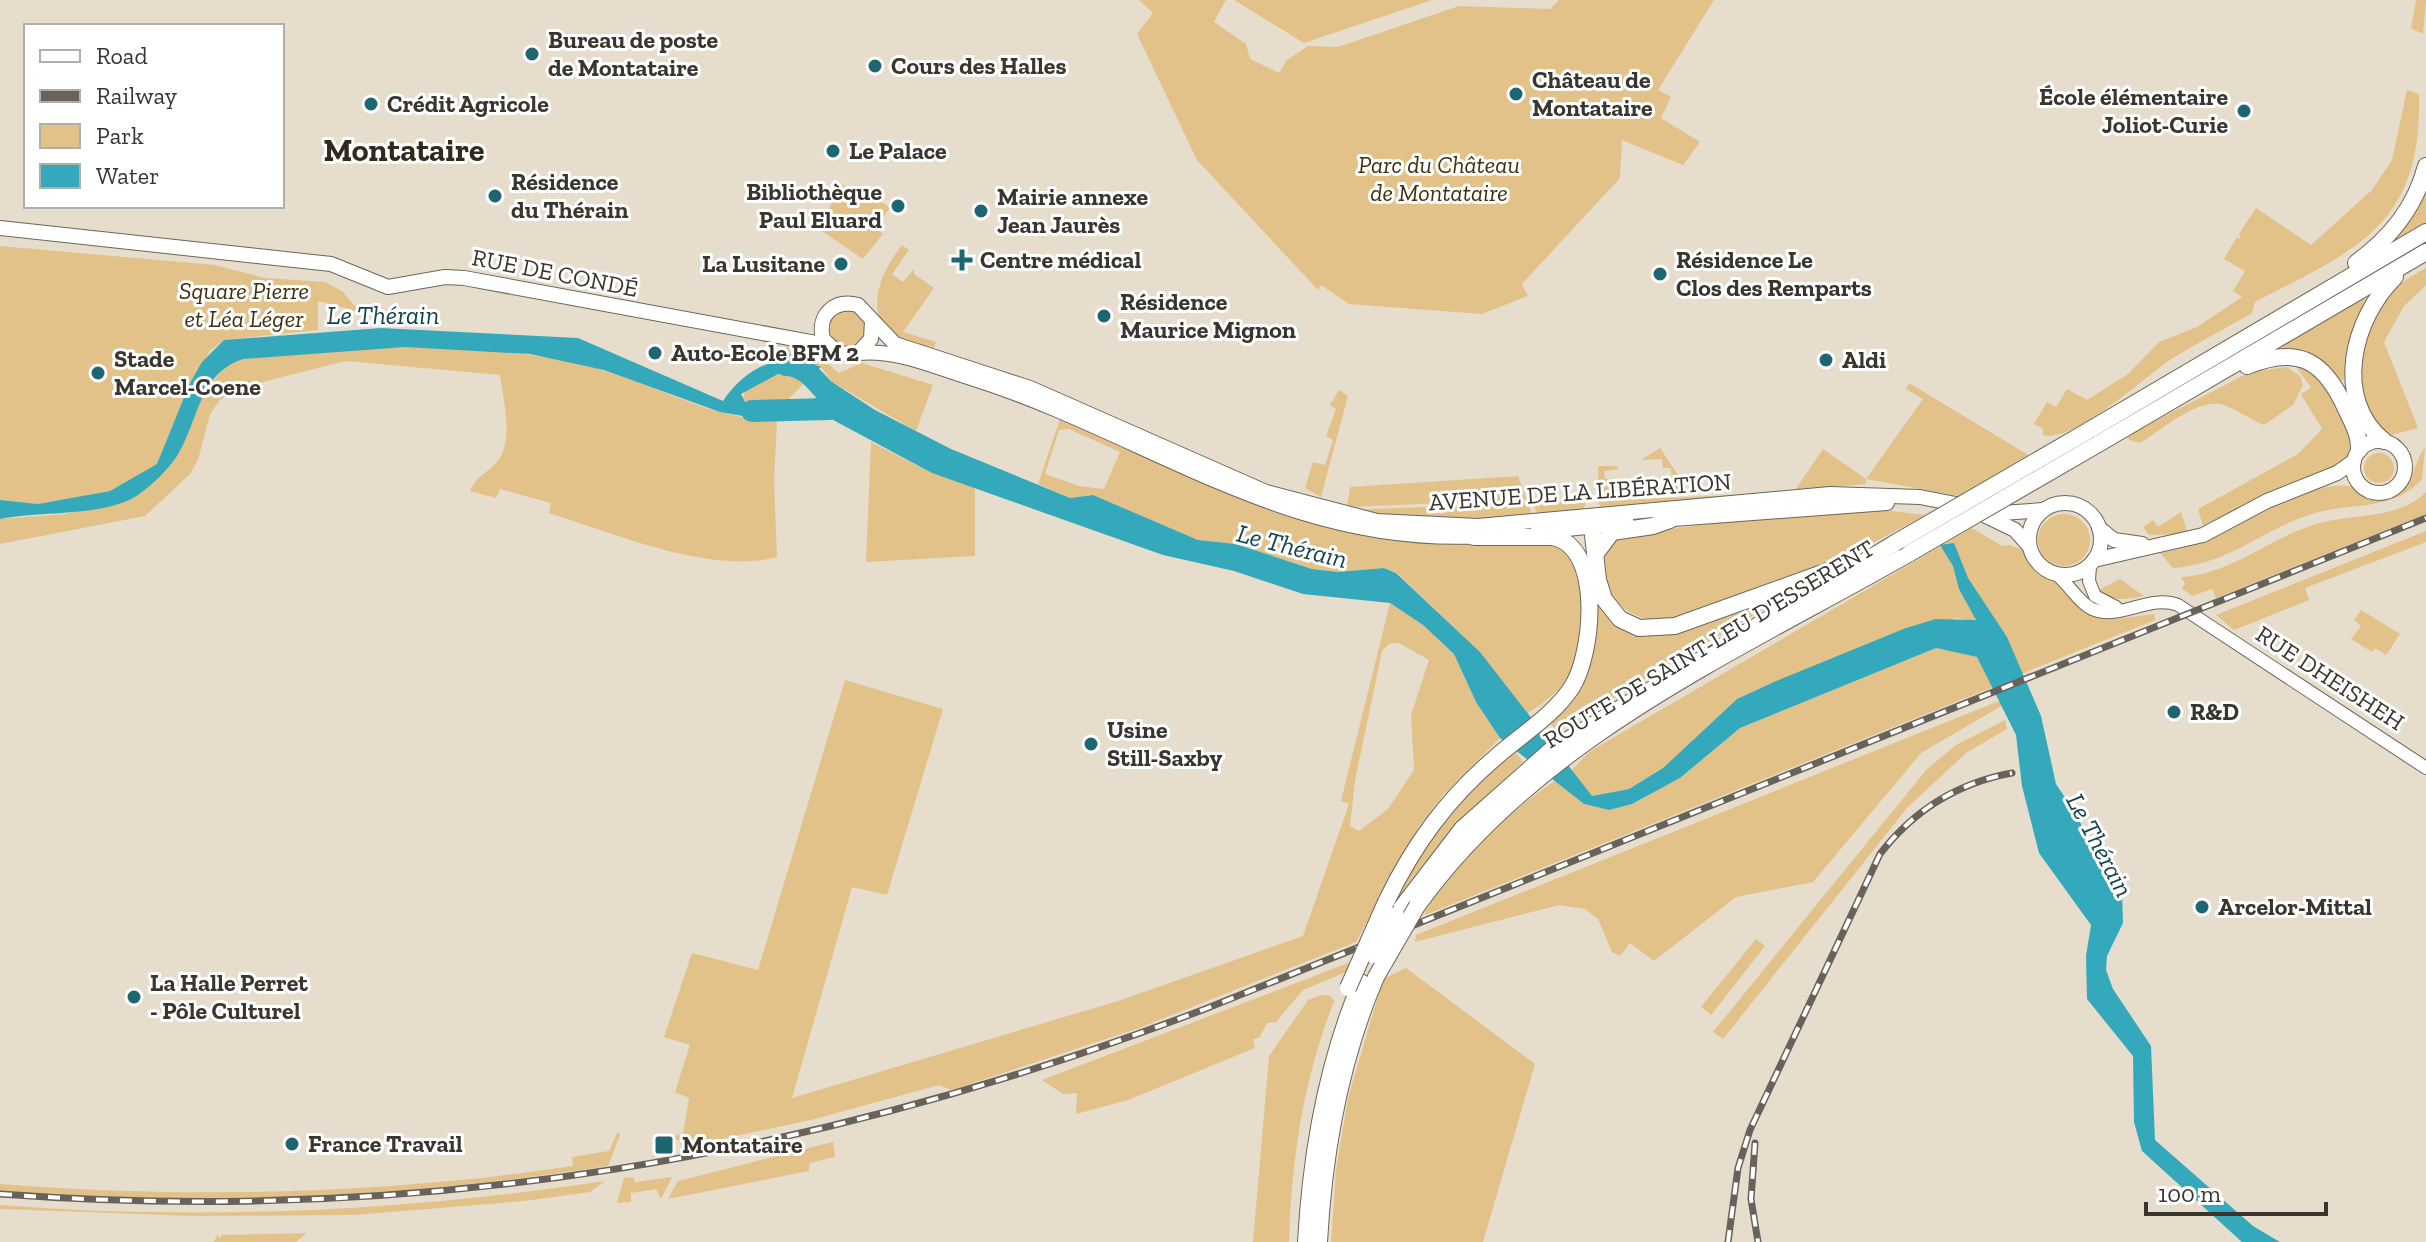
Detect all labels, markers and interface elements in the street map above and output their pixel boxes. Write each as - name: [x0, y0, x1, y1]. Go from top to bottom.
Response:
- legend: [24, 24, 284, 208]
- place label: Bureau de poste de Montataire: [548, 25, 718, 82]
- text: Road: [96, 41, 148, 70]
- marker: Bureau de poste de Montataire: [523, 45, 541, 63]
- place label: Cours des Halles: [891, 51, 1066, 80]
- marker: Cours des Halles: [866, 57, 884, 75]
- place label: Château de Montataire: [1532, 65, 1653, 122]
- text: Railway: [96, 81, 178, 110]
- place label: École élémentaire Joliot-Curie: [2039, 82, 2228, 139]
- marker: Château de Montataire: [1507, 85, 1525, 103]
- place label: Crédit Agricole: [387, 89, 549, 118]
- marker: Crédit Agricole: [362, 95, 380, 113]
- marker: École élémentaire Joliot-Curie: [2235, 102, 2253, 120]
- text: Park: [96, 121, 144, 150]
- district label: Montataire: [324, 131, 484, 169]
- place label: Le Palace: [849, 136, 947, 165]
- marker: Le Palace: [824, 142, 842, 160]
- park label: Parc du Château de Montataire: [1358, 150, 1520, 207]
- text: Water: [96, 161, 159, 190]
- place label: Résidence du Thérain: [511, 167, 629, 224]
- place label: Bibliothèque Paul Eluard: [746, 177, 882, 234]
- place label: Mairie annexe Jean Jaurès: [997, 182, 1148, 239]
- marker: Résidence du Thérain: [486, 187, 504, 205]
- marker: Bibliothèque Paul Eluard: [889, 197, 907, 215]
- marker: Mairie annexe Jean Jaurès: [972, 202, 990, 220]
- street label: RUE DE CONDÉ: [470, 242, 641, 303]
- place label: Centre médical: [980, 245, 1141, 274]
- place label: Résidence Le Clos des Remparts: [1676, 245, 1872, 302]
- place label: La Lusitane: [702, 249, 825, 278]
- marker: Centre médical: [951, 249, 973, 271]
- marker: La Lusitane: [832, 255, 850, 273]
- marker: Résidence Le Clos des Remparts: [1651, 265, 1669, 283]
- park label: Square Pierre et Léa Léger: [179, 276, 309, 333]
- place label: Résidence Maurice Mignon: [1120, 287, 1296, 344]
- water label: Le Thérain: [327, 299, 439, 331]
- marker: Résidence Maurice Mignon: [1095, 307, 1113, 325]
- place label: Auto-Ecole BFM 2: [671, 338, 859, 367]
- place label: Stade Marcel-Coene: [114, 344, 261, 401]
- marker: Auto-Ecole BFM 2: [646, 344, 664, 362]
- place label: Aldi: [1842, 345, 1886, 374]
- marker: Aldi: [1817, 351, 1835, 369]
- marker: Stade Marcel-Coene: [89, 364, 107, 382]
- street label: AVENUE DE LA LIBÉRATION: [1428, 466, 1732, 517]
- water label: Le Thérain: [1233, 517, 1351, 575]
- street label: ROUTE DE SAINT-LEU D'ESSERENT: [1538, 533, 1879, 754]
- street label: RUE DHEISHEH: [2251, 619, 2410, 736]
- place label: R&D: [2190, 697, 2239, 726]
- marker: R&D: [2165, 703, 2183, 721]
- place label: Usine Still-Saxby: [1107, 715, 1222, 772]
- marker: Usine Still-Saxby: [1082, 735, 1100, 753]
- water label: Le Thérain: [2059, 788, 2141, 902]
- place label: Arcelor-Mittal: [2218, 892, 2372, 921]
- marker: Arcelor-Mittal: [2193, 898, 2211, 916]
- place label: La Halle Perret - Pôle Culturel: [150, 968, 308, 1025]
- marker: La Halle Perret - Pôle Culturel: [125, 988, 143, 1006]
- place label: France Travail: [308, 1129, 463, 1158]
- place label: Montataire: [682, 1130, 803, 1159]
- marker: Montataire: [653, 1134, 675, 1156]
- marker: France Travail: [283, 1135, 301, 1153]
- scale bar: [2146, 1166, 2326, 1216]
- text: 100 m: [2158, 1179, 2221, 1208]

